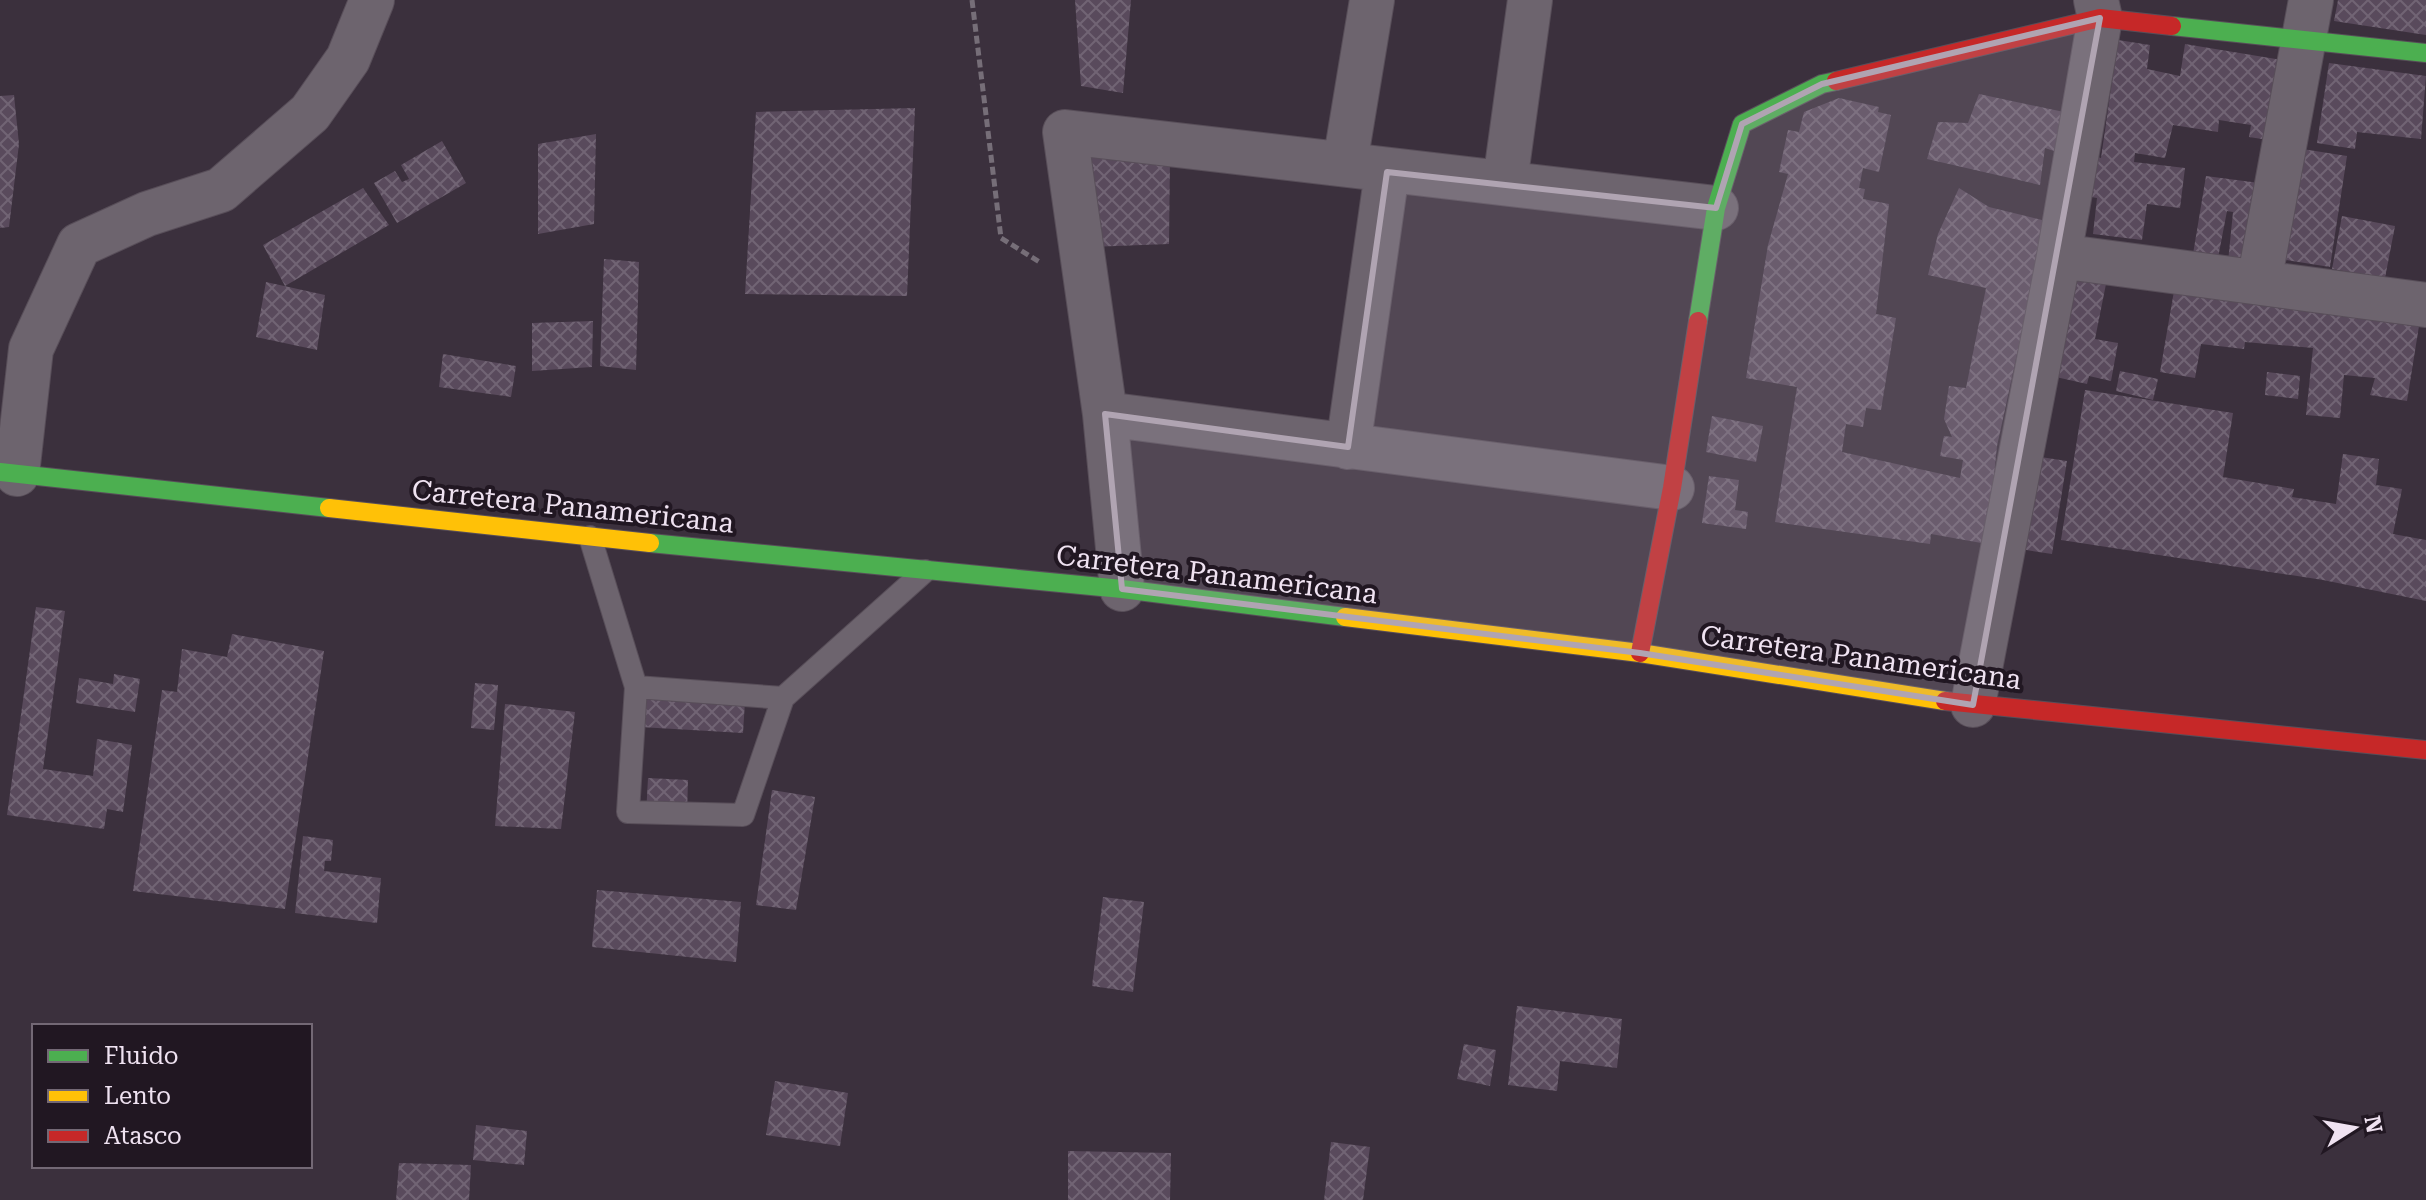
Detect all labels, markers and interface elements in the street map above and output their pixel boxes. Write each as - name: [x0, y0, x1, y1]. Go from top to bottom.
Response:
- street label: Carretera Panamericana: [410, 473, 736, 540]
- street label: Carretera Panamericana: [1054, 538, 1379, 611]
- street label: Carretera Panamericana: [1698, 619, 2023, 696]
- legend: [32, 1024, 312, 1168]
- text: Fluido: [104, 1042, 179, 1070]
- text: Lento: [104, 1082, 171, 1110]
- north arrow: [2314, 1088, 2394, 1168]
- text: N: [2359, 1114, 2387, 1135]
- text: Atasco: [104, 1122, 182, 1150]

